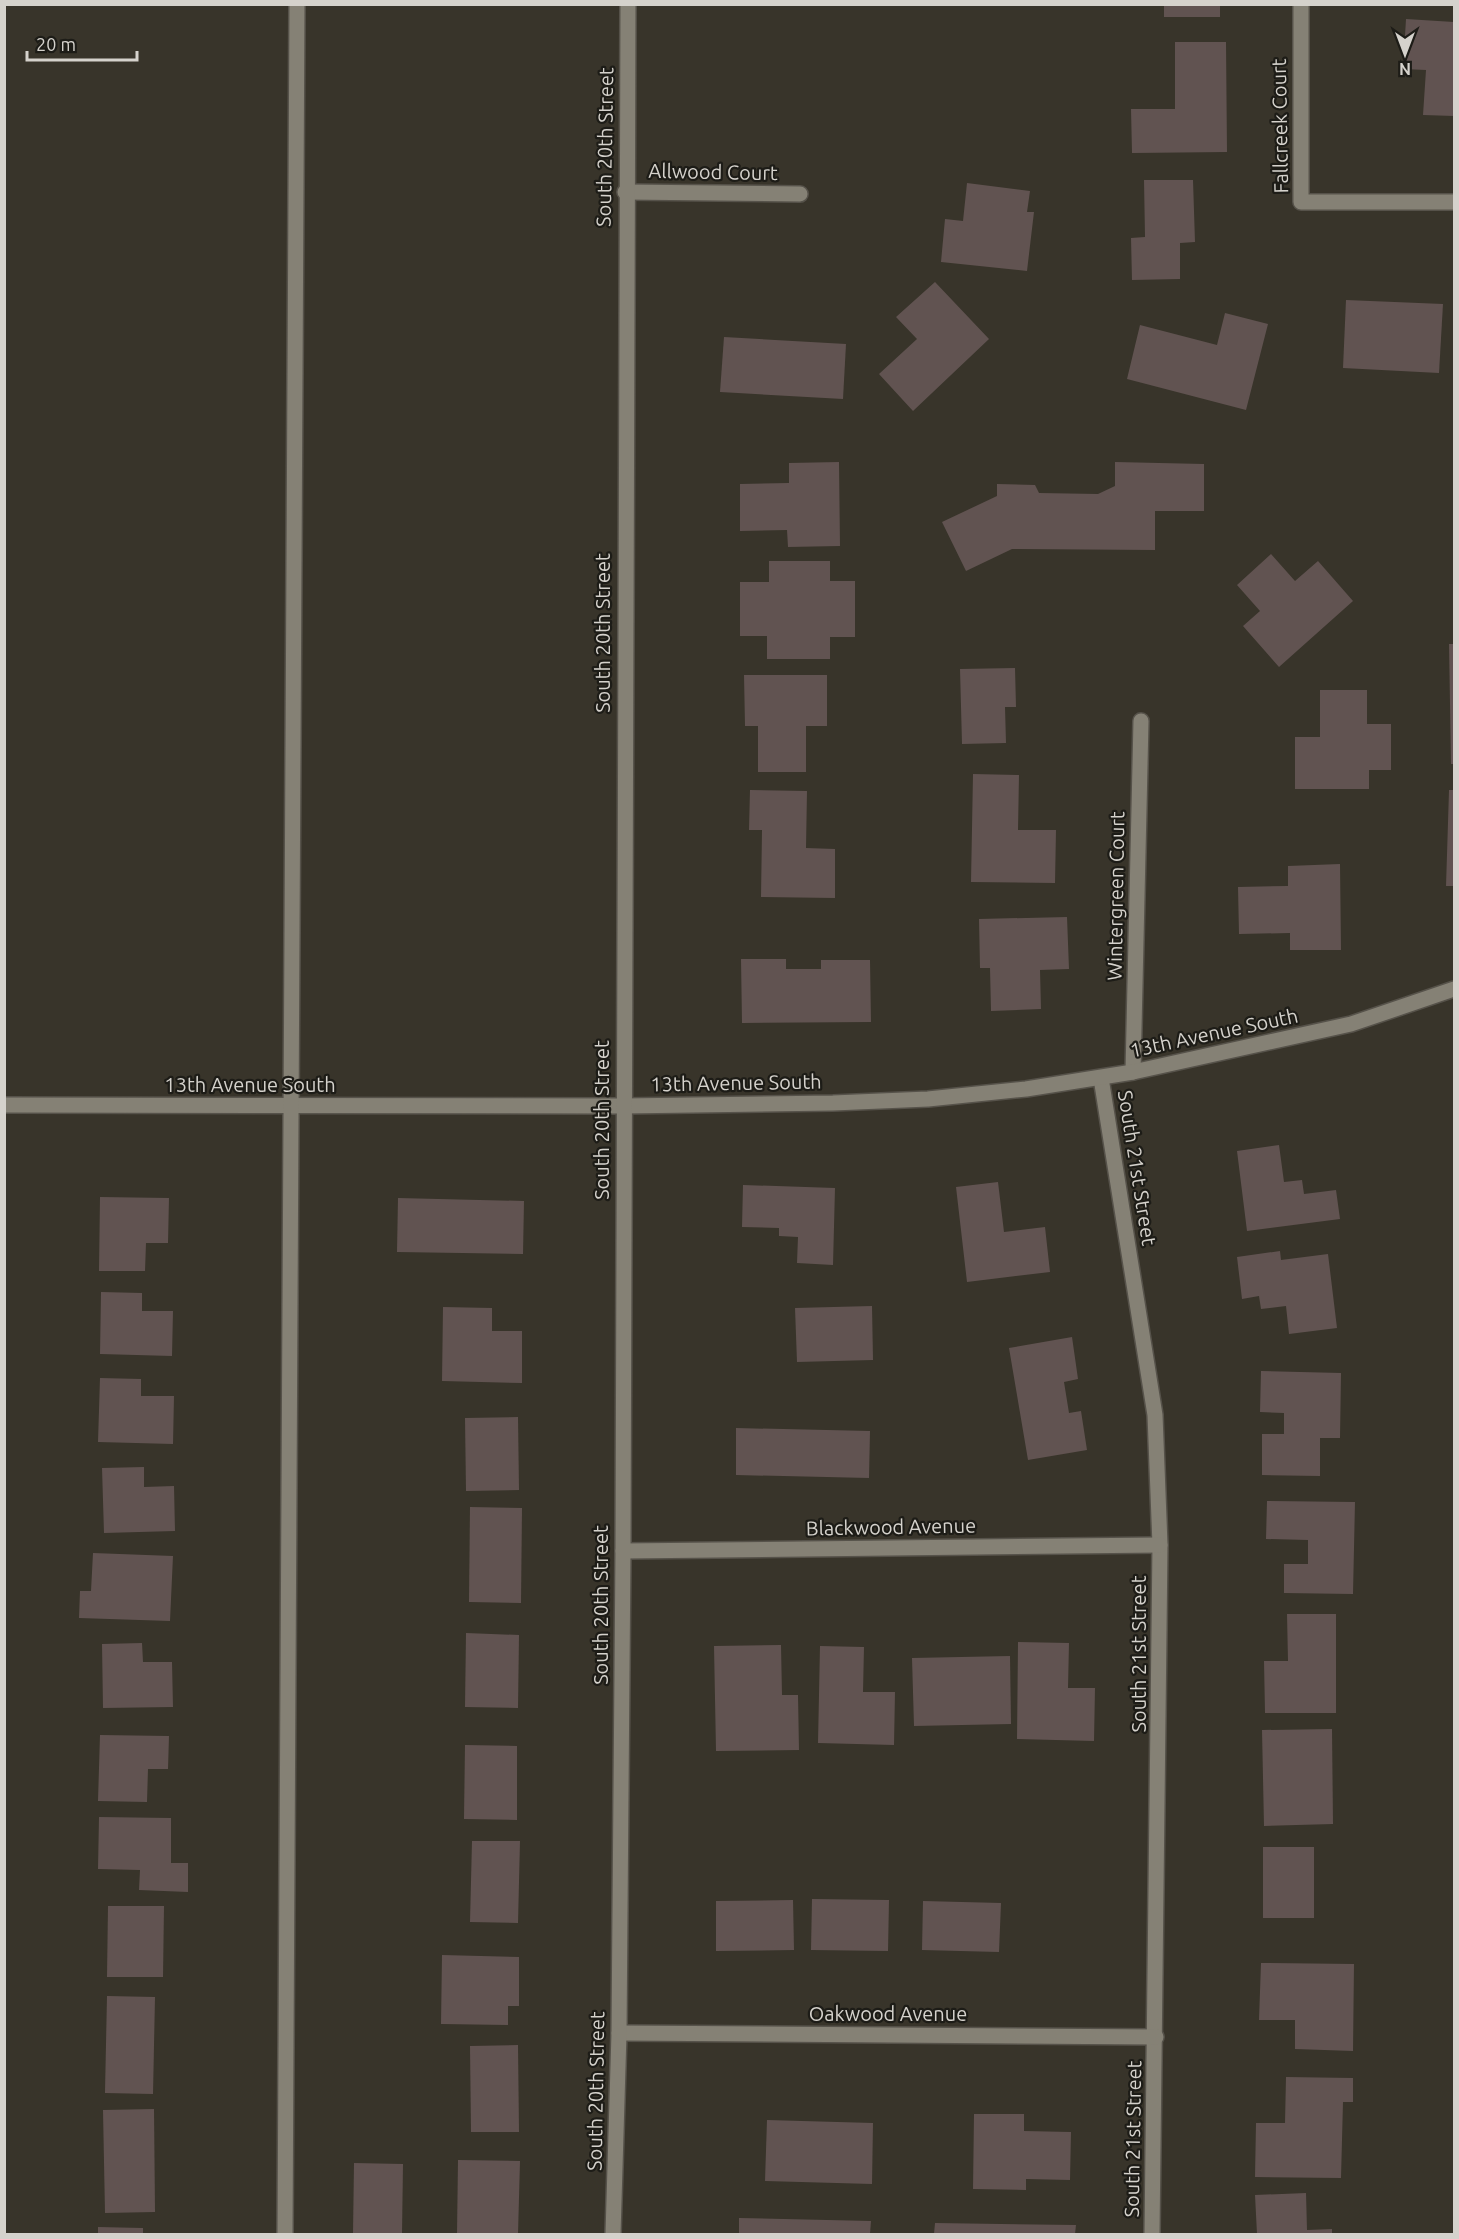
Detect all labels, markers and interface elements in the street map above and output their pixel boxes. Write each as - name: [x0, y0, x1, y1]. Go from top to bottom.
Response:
- scale bar: [27, 24, 136, 62]
- north arrow: [1375, 24, 1435, 84]
- text: 20 m: [36, 34, 76, 54]
- street label: Fallcreek Court: [1267, 58, 1292, 194]
- text: N: [1399, 60, 1411, 78]
- street label: South 20th Street: [592, 67, 617, 227]
- street label: Allwood Court: [648, 159, 778, 184]
- street label: South 20th Street: [591, 553, 614, 713]
- street label: Wintergreen Court: [1103, 811, 1128, 981]
- street label: 13th Avenue South: [1128, 1003, 1300, 1062]
- street label: South 20th Street: [590, 1040, 613, 1200]
- street label: 13th Avenue South: [650, 1070, 822, 1095]
- street label: 13th Avenue South: [164, 1073, 336, 1096]
- street label: South 21st Street: [1114, 1089, 1161, 1247]
- street label: Blackwood Avenue: [806, 1514, 976, 1539]
- street label: South 20th Street: [589, 1525, 612, 1685]
- street label: South 21st Street: [1127, 1575, 1150, 1732]
- street label: Oakwood Avenue: [809, 2002, 967, 2025]
- street label: South 20th Street: [583, 2011, 608, 2171]
- street label: South 21st Street: [1120, 2060, 1145, 2218]

